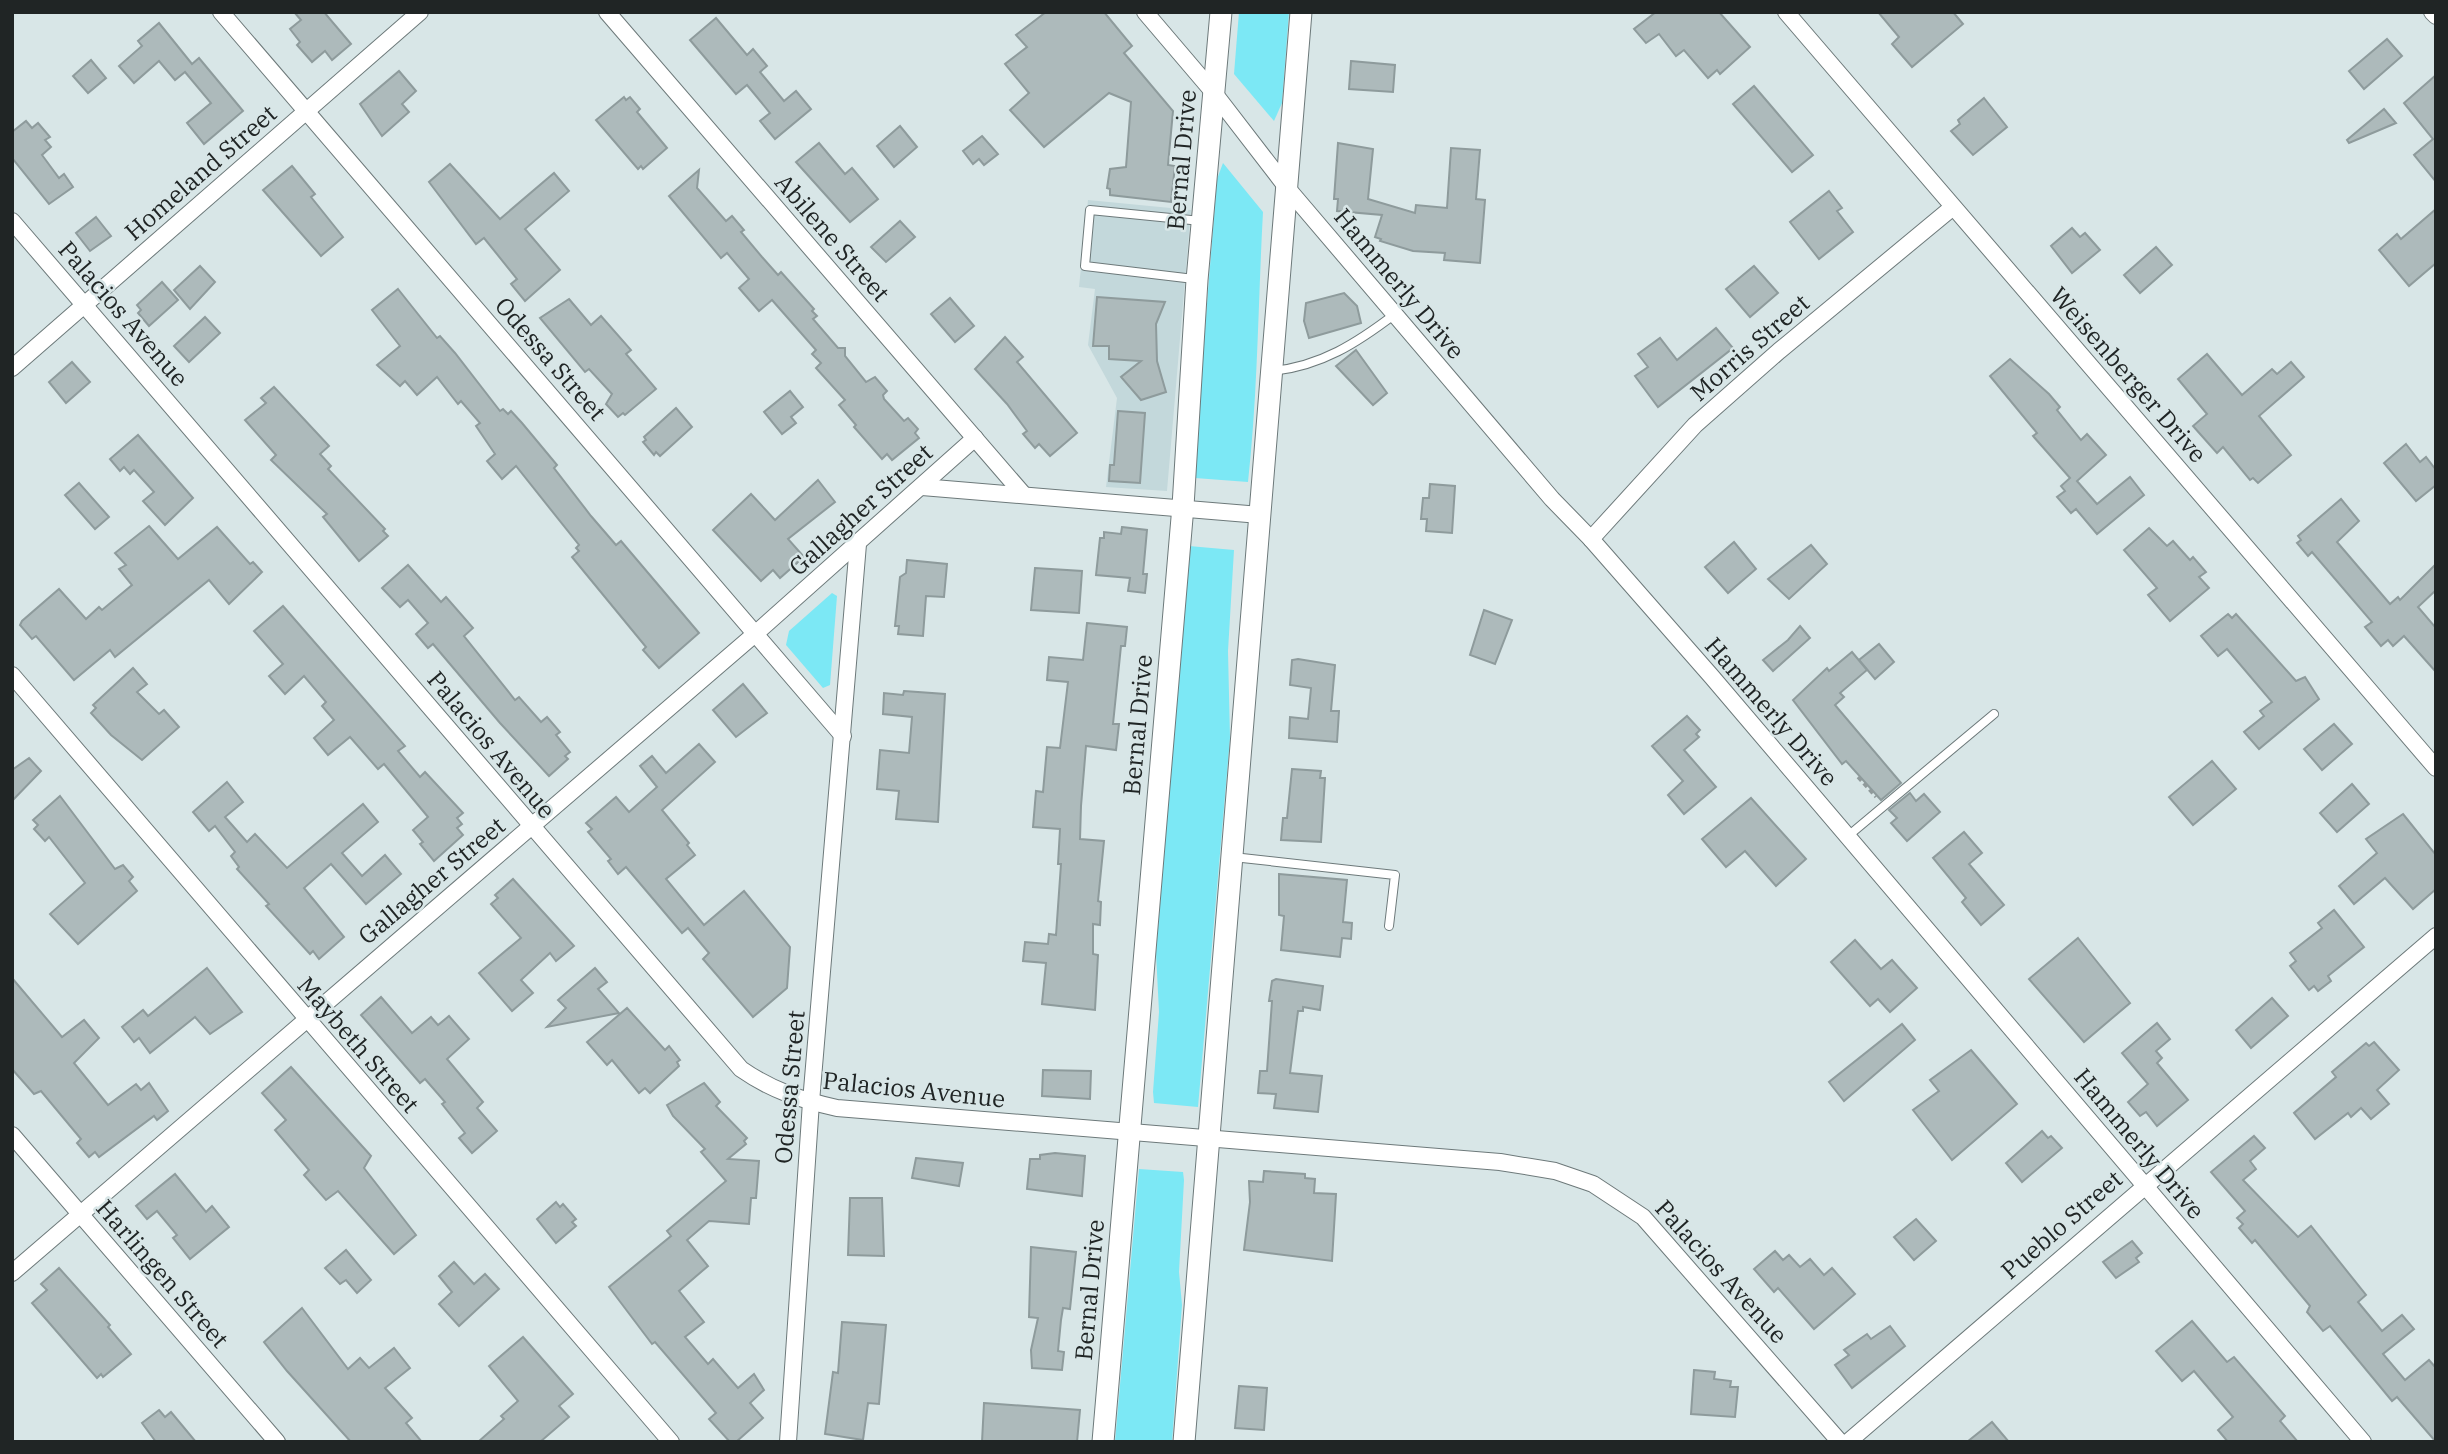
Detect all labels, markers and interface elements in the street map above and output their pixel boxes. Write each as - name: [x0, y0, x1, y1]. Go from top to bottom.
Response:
- street label: Bernal Drive: [1159, 88, 1203, 232]
- street label: Homeland Street: [118, 97, 283, 247]
- street label: Abilene Street: [768, 167, 897, 308]
- street label: Hammerly Drive: [1327, 201, 1472, 365]
- street label: Palacios Avenue: [52, 234, 196, 393]
- street label: Weisenberger Drive: [2043, 280, 2214, 469]
- street label: Morris Street: [1683, 287, 1816, 408]
- street label: Odessa Street: [488, 290, 613, 427]
- street label: Gallagher Street: [782, 436, 939, 582]
- street label: Hammerly Drive: [1698, 630, 1845, 793]
- street label: Bernal Drive: [1115, 653, 1159, 797]
- street label: Palacios Avenue: [421, 664, 563, 825]
- street label: Gallagher Street: [351, 809, 512, 951]
- street label: Maybeth Street: [291, 970, 427, 1119]
- street label: Odessa Street: [766, 1009, 812, 1165]
- street label: Hammerly Drive: [2067, 1061, 2212, 1225]
- street label: Palacios Avenue: [821, 1064, 1007, 1114]
- street label: Pueblo Street: [1994, 1163, 2129, 1286]
- street label: Harlingen Street: [89, 1192, 236, 1354]
- street label: Palacios Avenue: [1649, 1193, 1795, 1350]
- street label: Bernal Drive: [1067, 1218, 1111, 1362]

